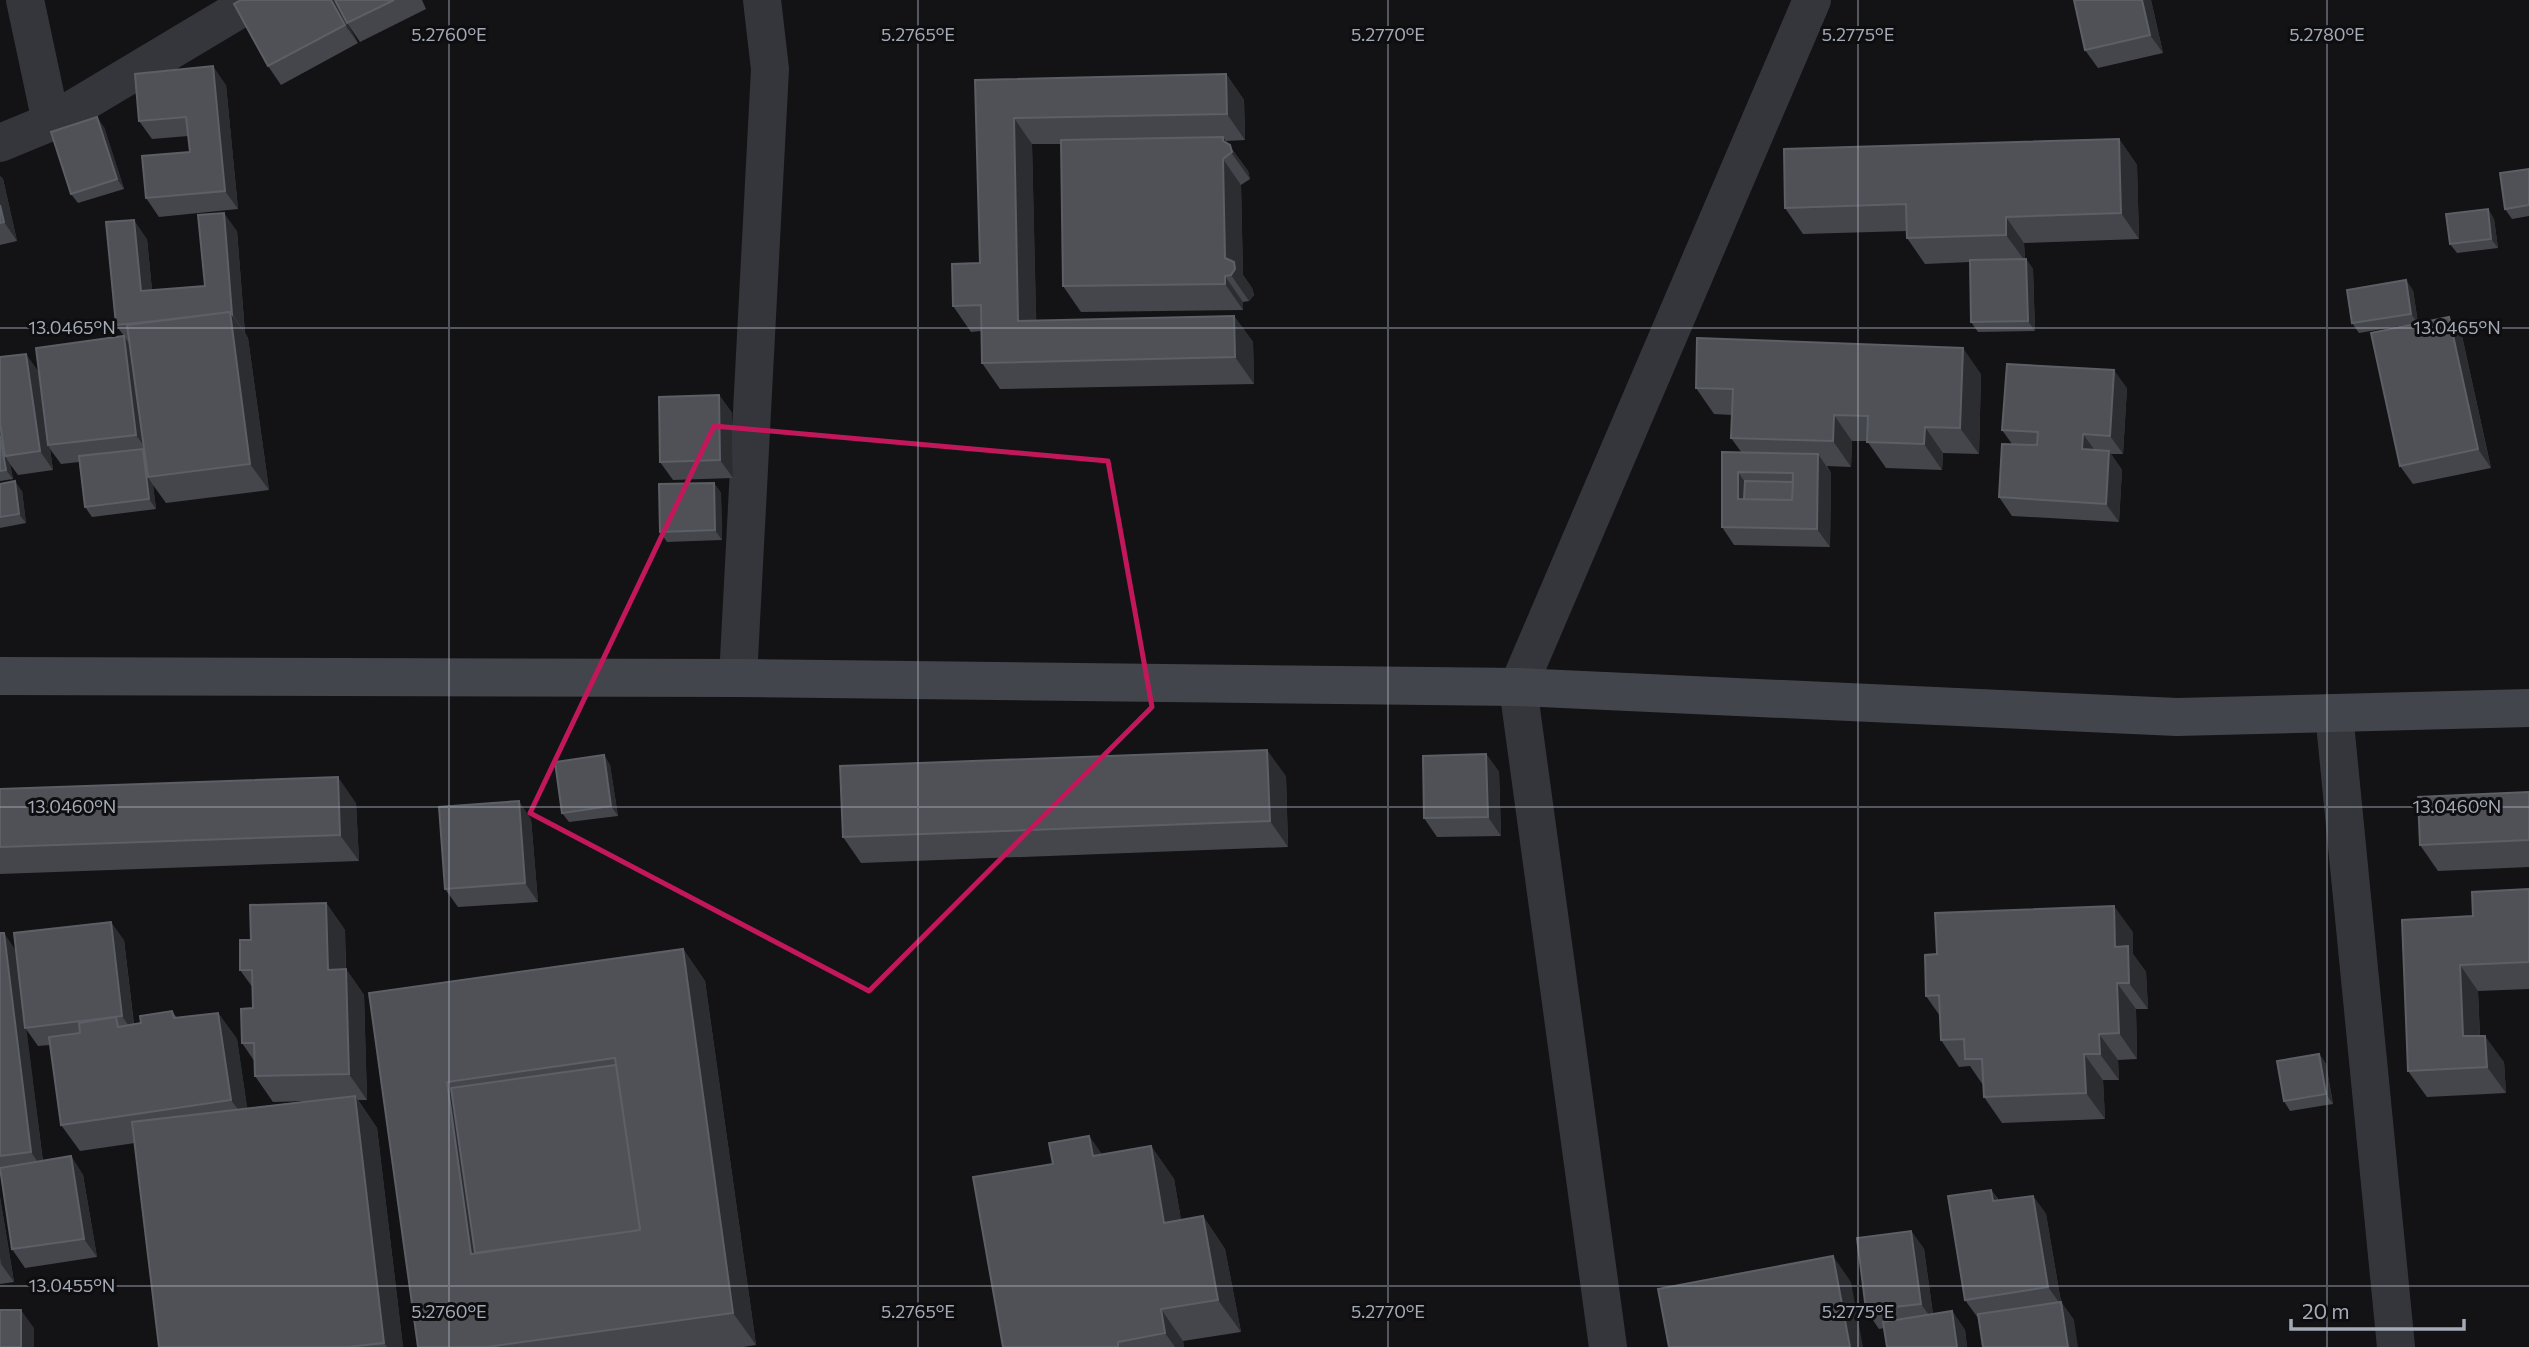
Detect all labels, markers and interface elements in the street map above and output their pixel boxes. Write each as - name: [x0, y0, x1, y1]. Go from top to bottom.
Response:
- text: 5.2760°E: [411, 23, 487, 45]
- text: 5.2765°E: [881, 23, 955, 45]
- text: 5.2770°E: [1351, 23, 1425, 45]
- text: 5.2775°E: [1822, 23, 1894, 45]
- text: 5.2780°E: [2289, 23, 2365, 45]
- text: 13.0465°N: [28, 316, 116, 338]
- text: 13.0465°N: [2413, 316, 2501, 338]
- text: 13.0460°N: [28, 795, 116, 817]
- text: 13.0460°N: [2413, 795, 2501, 817]
- text: 13.0455°N: [29, 1274, 115, 1296]
- scale bar: [2291, 1288, 2464, 1332]
- text: 20 m: [2302, 1298, 2350, 1323]
- text: 5.2760°E: [411, 1300, 487, 1322]
- text: 5.2765°E: [881, 1300, 955, 1322]
- text: 5.2770°E: [1351, 1300, 1425, 1322]
- text: 5.2775°E: [1822, 1300, 1894, 1322]

